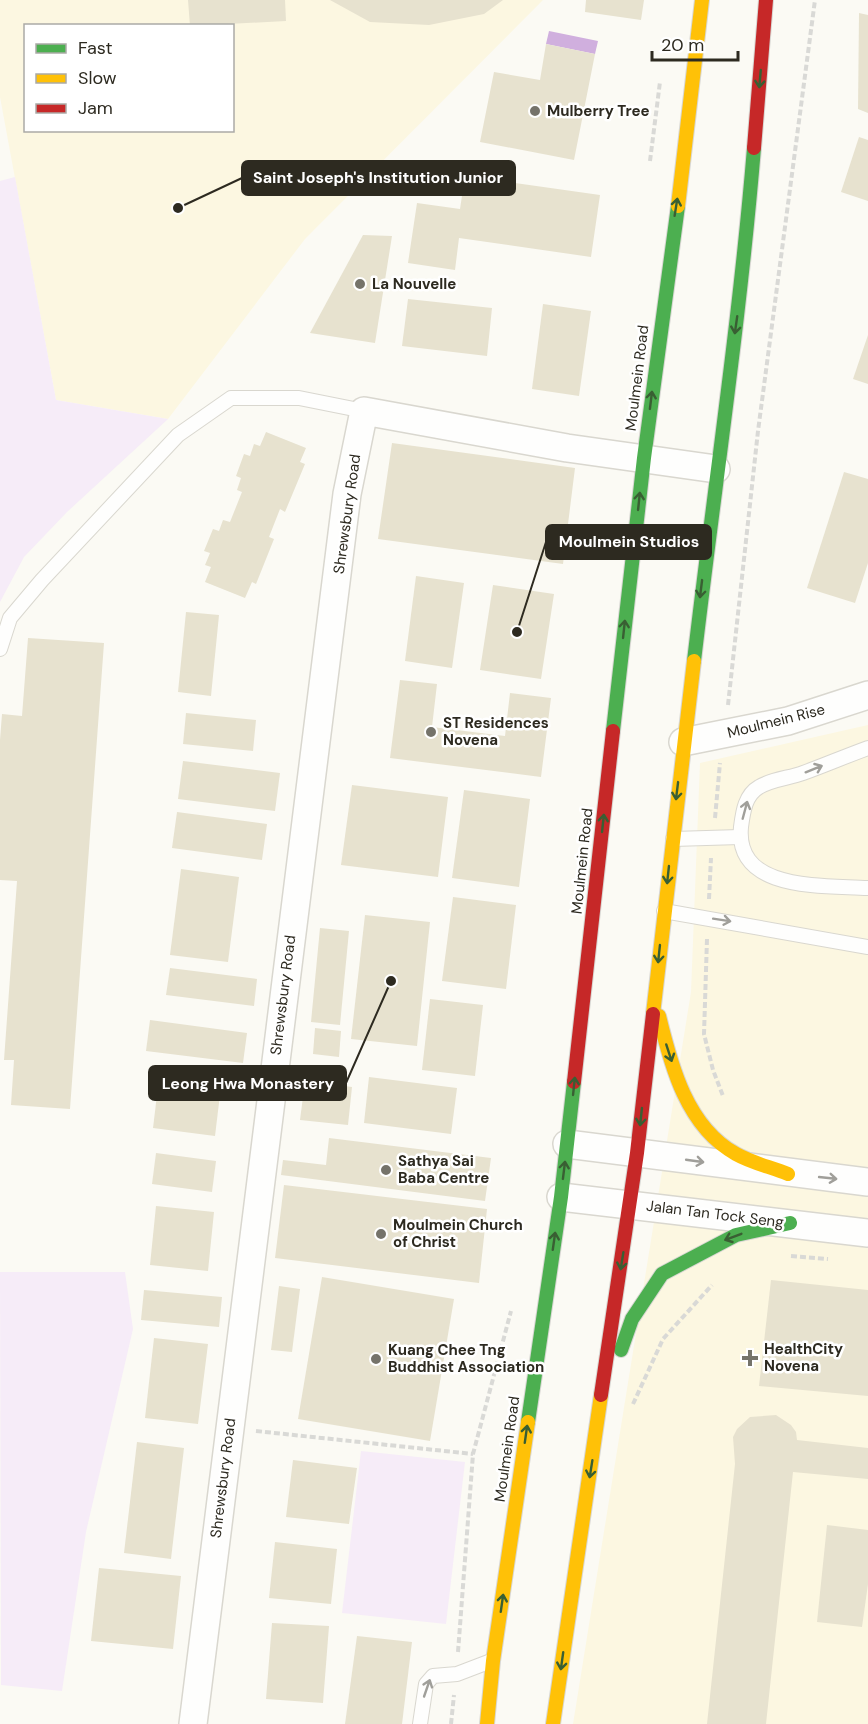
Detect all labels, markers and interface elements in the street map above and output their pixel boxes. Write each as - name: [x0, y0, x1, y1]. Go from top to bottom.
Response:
- legend: [24, 24, 234, 132]
- scale bar: [652, 24, 738, 62]
- text: 20 m: [661, 33, 704, 57]
- text: Fast: [78, 36, 113, 60]
- text: Slow: [78, 66, 117, 90]
- one-way arrow: [754, 69, 765, 89]
- text: Jam: [78, 96, 113, 120]
- place label: Mulberry Tree: [547, 101, 650, 121]
- marker: Mulberry Tree: [528, 104, 542, 118]
- callout: Saint Joseph's Institution Junior: [242, 161, 515, 195]
- text: Saint Joseph's Institution Junior: [253, 167, 503, 188]
- one-way arrow: [671, 197, 682, 217]
- place label: La Nouvelle: [372, 274, 456, 294]
- marker: La Nouvelle: [353, 277, 367, 291]
- one-way arrow: [731, 315, 742, 335]
- street label: Moulmein Road: [621, 324, 653, 432]
- one-way arrow: [646, 391, 657, 410]
- street label: Shrewsbury Road: [329, 453, 365, 575]
- one-way arrow: [634, 492, 645, 512]
- callout: Moulmein Studios: [546, 525, 711, 559]
- text: Moulmein Studios: [559, 531, 699, 552]
- one-way arrow: [695, 579, 706, 599]
- one-way arrow: [619, 620, 630, 640]
- street label: Moulmein Rise: [725, 699, 827, 743]
- place label: ST Residences Novena: [443, 713, 549, 750]
- marker: ST Residences Novena: [424, 725, 438, 739]
- one-way arrow: [804, 763, 823, 774]
- one-way arrow: [671, 780, 682, 800]
- one-way arrow: [739, 801, 751, 820]
- street label: Moulmein Road: [566, 807, 598, 915]
- one-way arrow: [598, 814, 609, 834]
- one-way arrow: [662, 865, 673, 884]
- one-way arrow: [711, 915, 731, 926]
- street label: Shrewsbury Road: [266, 934, 300, 1056]
- one-way arrow: [653, 943, 664, 963]
- one-way arrow: [664, 1043, 675, 1062]
- callout: Leong Hwa Monastery: [149, 1066, 346, 1100]
- text: Leong Hwa Monastery: [162, 1073, 335, 1094]
- one-way arrow: [569, 1076, 580, 1096]
- one-way arrow: [635, 1107, 646, 1127]
- place label: Sathya Sai Baba Centre: [398, 1151, 489, 1188]
- one-way arrow: [685, 1156, 705, 1167]
- one-way arrow: [559, 1161, 570, 1181]
- marker: Sathya Sai Baba Centre: [379, 1163, 393, 1177]
- one-way arrow: [817, 1173, 837, 1184]
- street label: Jalan Tan Tock Seng: [645, 1196, 785, 1232]
- place label: Moulmein Church of Christ: [393, 1215, 523, 1252]
- marker: Moulmein Church of Christ: [374, 1227, 388, 1241]
- one-way arrow: [549, 1232, 560, 1252]
- one-way arrow: [725, 1232, 743, 1243]
- one-way arrow: [616, 1251, 627, 1271]
- place label: HealthCity Novena: [764, 1339, 843, 1376]
- place label: Kuang Chee Tng Buddhist Association: [388, 1340, 544, 1377]
- marker: HealthCity Novena: [741, 1349, 759, 1367]
- marker: Kuang Chee Tng Buddhist Association: [369, 1352, 383, 1366]
- street label: Moulmein Road: [490, 1395, 524, 1503]
- street label: Shrewsbury Road: [206, 1417, 240, 1539]
- one-way arrow: [520, 1425, 531, 1445]
- one-way arrow: [585, 1458, 596, 1478]
- one-way arrow: [496, 1593, 507, 1613]
- one-way arrow: [557, 1651, 568, 1671]
- one-way arrow: [423, 1679, 434, 1697]

